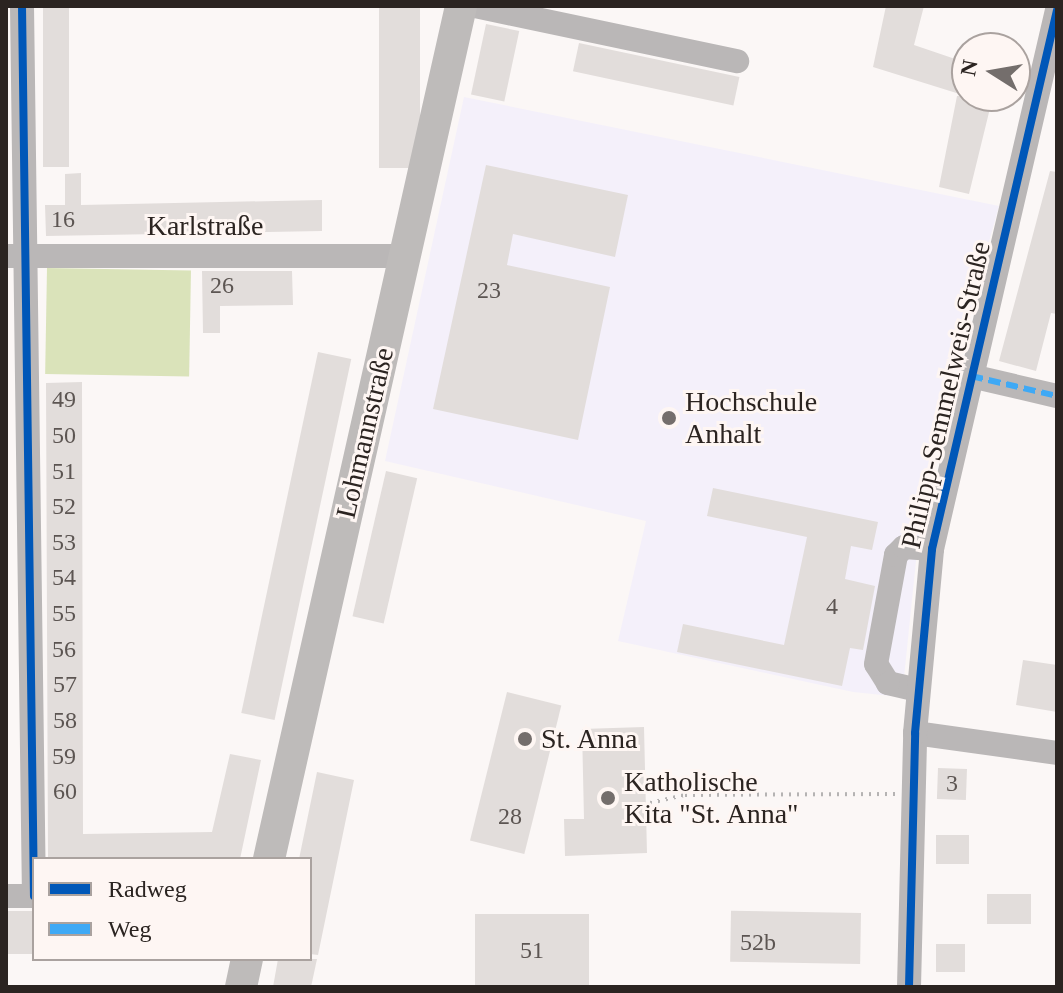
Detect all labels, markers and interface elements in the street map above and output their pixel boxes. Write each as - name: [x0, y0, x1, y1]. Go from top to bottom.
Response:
- north arrow: [951, 32, 1031, 112]
- text: N: [955, 58, 983, 78]
- house number: 16: [51, 206, 75, 234]
- street label: Karlstraße: [147, 209, 263, 243]
- street label: Philipp-Semmelweis-Straße: [894, 238, 998, 552]
- house number: 26: [210, 272, 234, 300]
- house number: 23: [477, 277, 501, 305]
- street label: Lohmannstraße: [329, 344, 401, 522]
- place label: Hochschule Anhalt: [685, 385, 817, 451]
- house number: 49: [52, 386, 76, 414]
- marker: Hochschule Anhalt: [660, 409, 678, 427]
- house number: 50: [52, 422, 76, 450]
- house number: 51: [52, 458, 76, 486]
- house number: 52: [52, 493, 76, 521]
- house number: 53: [52, 529, 76, 557]
- house number: 54: [52, 564, 76, 592]
- house number: 4: [826, 593, 838, 621]
- house number: 55: [52, 600, 76, 628]
- house number: 56: [52, 636, 76, 664]
- house number: 57: [53, 671, 77, 699]
- house number: 58: [53, 707, 77, 735]
- place label: St. Anna: [541, 722, 639, 756]
- marker: St. Anna: [516, 730, 534, 748]
- house number: 59: [52, 743, 76, 771]
- place label: Katholische Kita "St. Anna": [624, 765, 800, 831]
- house number: 3: [946, 770, 958, 798]
- house number: 60: [53, 778, 77, 806]
- marker: Katholische Kita "St. Anna": [599, 789, 617, 807]
- house number: 28: [498, 803, 522, 831]
- legend: [32, 857, 312, 961]
- text: Radweg: [108, 876, 187, 902]
- text: Weg: [108, 916, 151, 942]
- house number: 52b: [740, 929, 776, 957]
- house number: 51: [520, 937, 544, 965]

